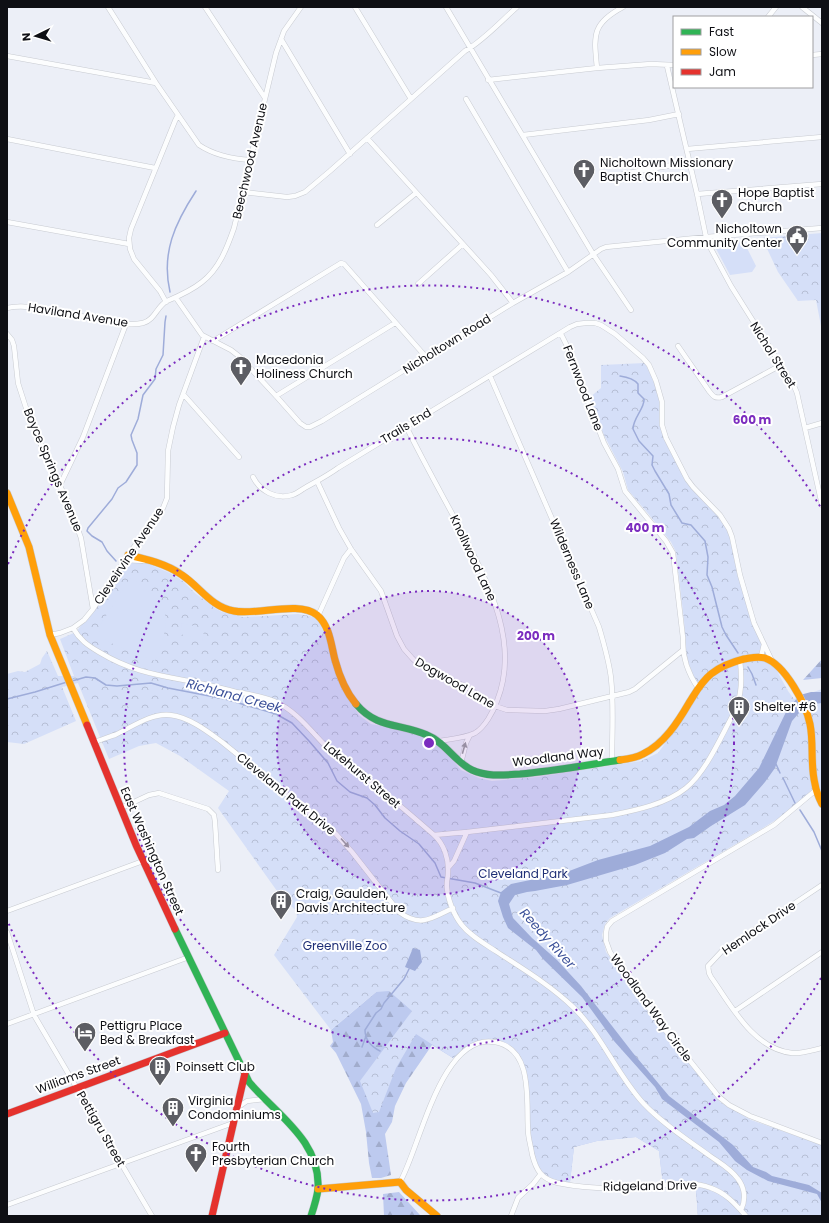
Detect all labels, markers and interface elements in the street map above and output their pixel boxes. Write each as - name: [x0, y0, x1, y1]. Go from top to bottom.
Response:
- north arrow: [16, 16, 56, 56]
- legend: [673, 16, 813, 88]
- text: Fast: [709, 23, 734, 40]
- text: N: [18, 32, 34, 42]
- text: Slow: [709, 43, 737, 60]
- text: Jam: [709, 63, 736, 80]
- street label: Beechwood Avenue: [228, 101, 271, 221]
- place label: Nicholtown Missionary Baptist Church: [600, 154, 733, 185]
- church icon: Nicholtown Missionary Baptist Church: [571, 157, 597, 190]
- place label: Hope Baptist Church: [738, 184, 814, 215]
- church icon: Hope Baptist Church: [709, 187, 735, 220]
- place label: Nicholtown Community Center: [667, 220, 783, 251]
- public building icon: Nicholtown Community Center: [784, 223, 810, 256]
- street label: Haviland Avenue: [27, 298, 129, 331]
- street label: Nicholtown Road: [399, 310, 494, 378]
- street label: Nichol Street: [746, 318, 801, 391]
- street label: Fernwood Lane: [559, 342, 608, 433]
- place label: Macedonia Holiness Church: [256, 351, 353, 382]
- church icon: Macedonia Holiness Church: [228, 354, 254, 387]
- street label: Trails End: [377, 404, 434, 447]
- street label: Boyce Springs Avenue: [20, 405, 87, 534]
- text: 600 m: [733, 411, 772, 428]
- street label: Cleveirvine Avenue: [90, 504, 168, 608]
- street label: Knollwood Lane: [446, 512, 501, 604]
- street label: Wilderness Lane: [546, 516, 599, 612]
- text: 400 m: [625, 519, 665, 536]
- text: 200 m: [517, 627, 555, 644]
- street label: Dogwood Lane: [412, 653, 498, 712]
- water label: Richland Creek: [184, 674, 285, 718]
- building icon: Shelter #6: [726, 694, 752, 727]
- place label: Shelter #6: [754, 698, 816, 715]
- centre of rings: [422, 736, 436, 750]
- street label: Lakehurst Street: [320, 737, 404, 812]
- one-way arrow: [461, 742, 467, 754]
- street label: Woodland Way: [511, 742, 605, 771]
- street label: Cleveland Park Drive: [233, 748, 339, 839]
- street label: East Washington Street: [116, 784, 188, 918]
- one-way arrow: [340, 839, 349, 848]
- park label: Cleveland Park: [478, 865, 569, 882]
- place label: Craig, Gaulden, Davis Architecture: [296, 885, 405, 916]
- building icon: Craig, Gaulden, Davis Architecture: [268, 888, 294, 921]
- street label: Hemlock Drive: [719, 897, 799, 959]
- water label: Reedy River: [515, 904, 581, 974]
- park label: Greenville Zoo: [303, 937, 388, 954]
- street label: Woodland Way Circle: [606, 950, 696, 1065]
- place label: Pettigru Place Bed & Breakfast: [100, 1017, 194, 1048]
- hotel icon: Pettigru Place Bed & Breakfast: [72, 1020, 98, 1053]
- street label: Williams Street: [33, 1051, 122, 1098]
- building icon: Poinsett Club: [147, 1054, 173, 1087]
- place label: Poinsett Club: [176, 1058, 255, 1075]
- street label: Pettigru Street: [73, 1088, 130, 1170]
- place label: Virginia Condominiums: [188, 1092, 281, 1123]
- building icon: Virginia Condominiums: [160, 1095, 186, 1128]
- place label: Fourth Presbyterian Church: [212, 1138, 334, 1169]
- church icon: Fourth Presbyterian Church: [183, 1141, 209, 1174]
- street label: Ridgeland Drive: [603, 1176, 697, 1195]

